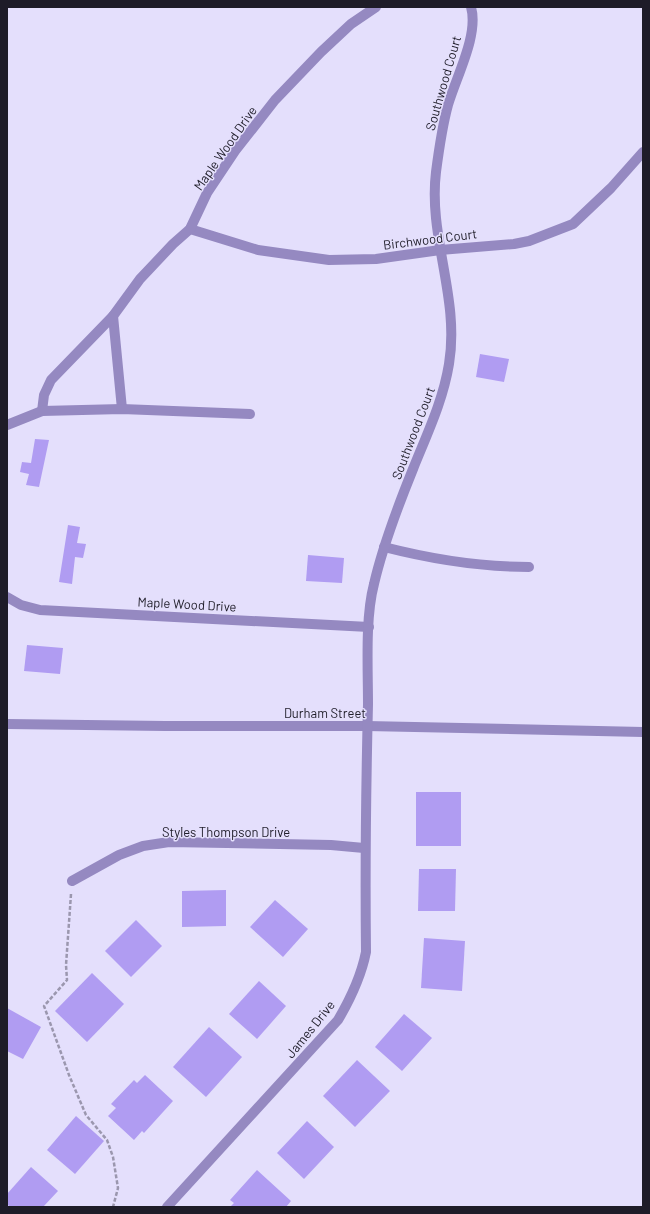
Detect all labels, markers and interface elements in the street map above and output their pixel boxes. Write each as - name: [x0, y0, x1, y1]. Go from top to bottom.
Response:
- street label: Southwood Court: [422, 34, 464, 132]
- street label: Maple Wood Drive: [190, 103, 260, 193]
- street label: Birchwood Court: [382, 225, 478, 253]
- street label: Southwood Court: [388, 384, 438, 482]
- street label: Maple Wood Drive: [137, 593, 237, 615]
- street label: Durham Street: [284, 705, 366, 721]
- street label: Styles Thompson Drive: [162, 824, 290, 840]
- street label: James Drive: [282, 997, 338, 1061]

